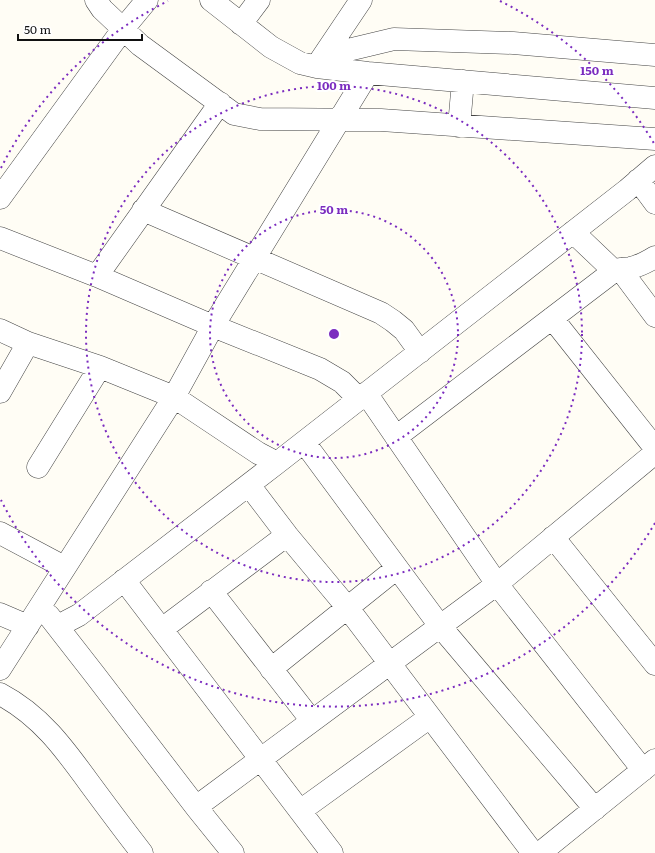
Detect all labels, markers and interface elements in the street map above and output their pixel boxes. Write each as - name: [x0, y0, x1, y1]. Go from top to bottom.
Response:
- scale bar: [18, 16, 142, 42]
- text: 50 m: [24, 20, 51, 38]
- text: 150 m: [580, 61, 614, 79]
- text: 100 m: [317, 76, 351, 94]
- text: 50 m: [320, 200, 348, 218]
- centre of rings: [327, 327, 341, 341]

